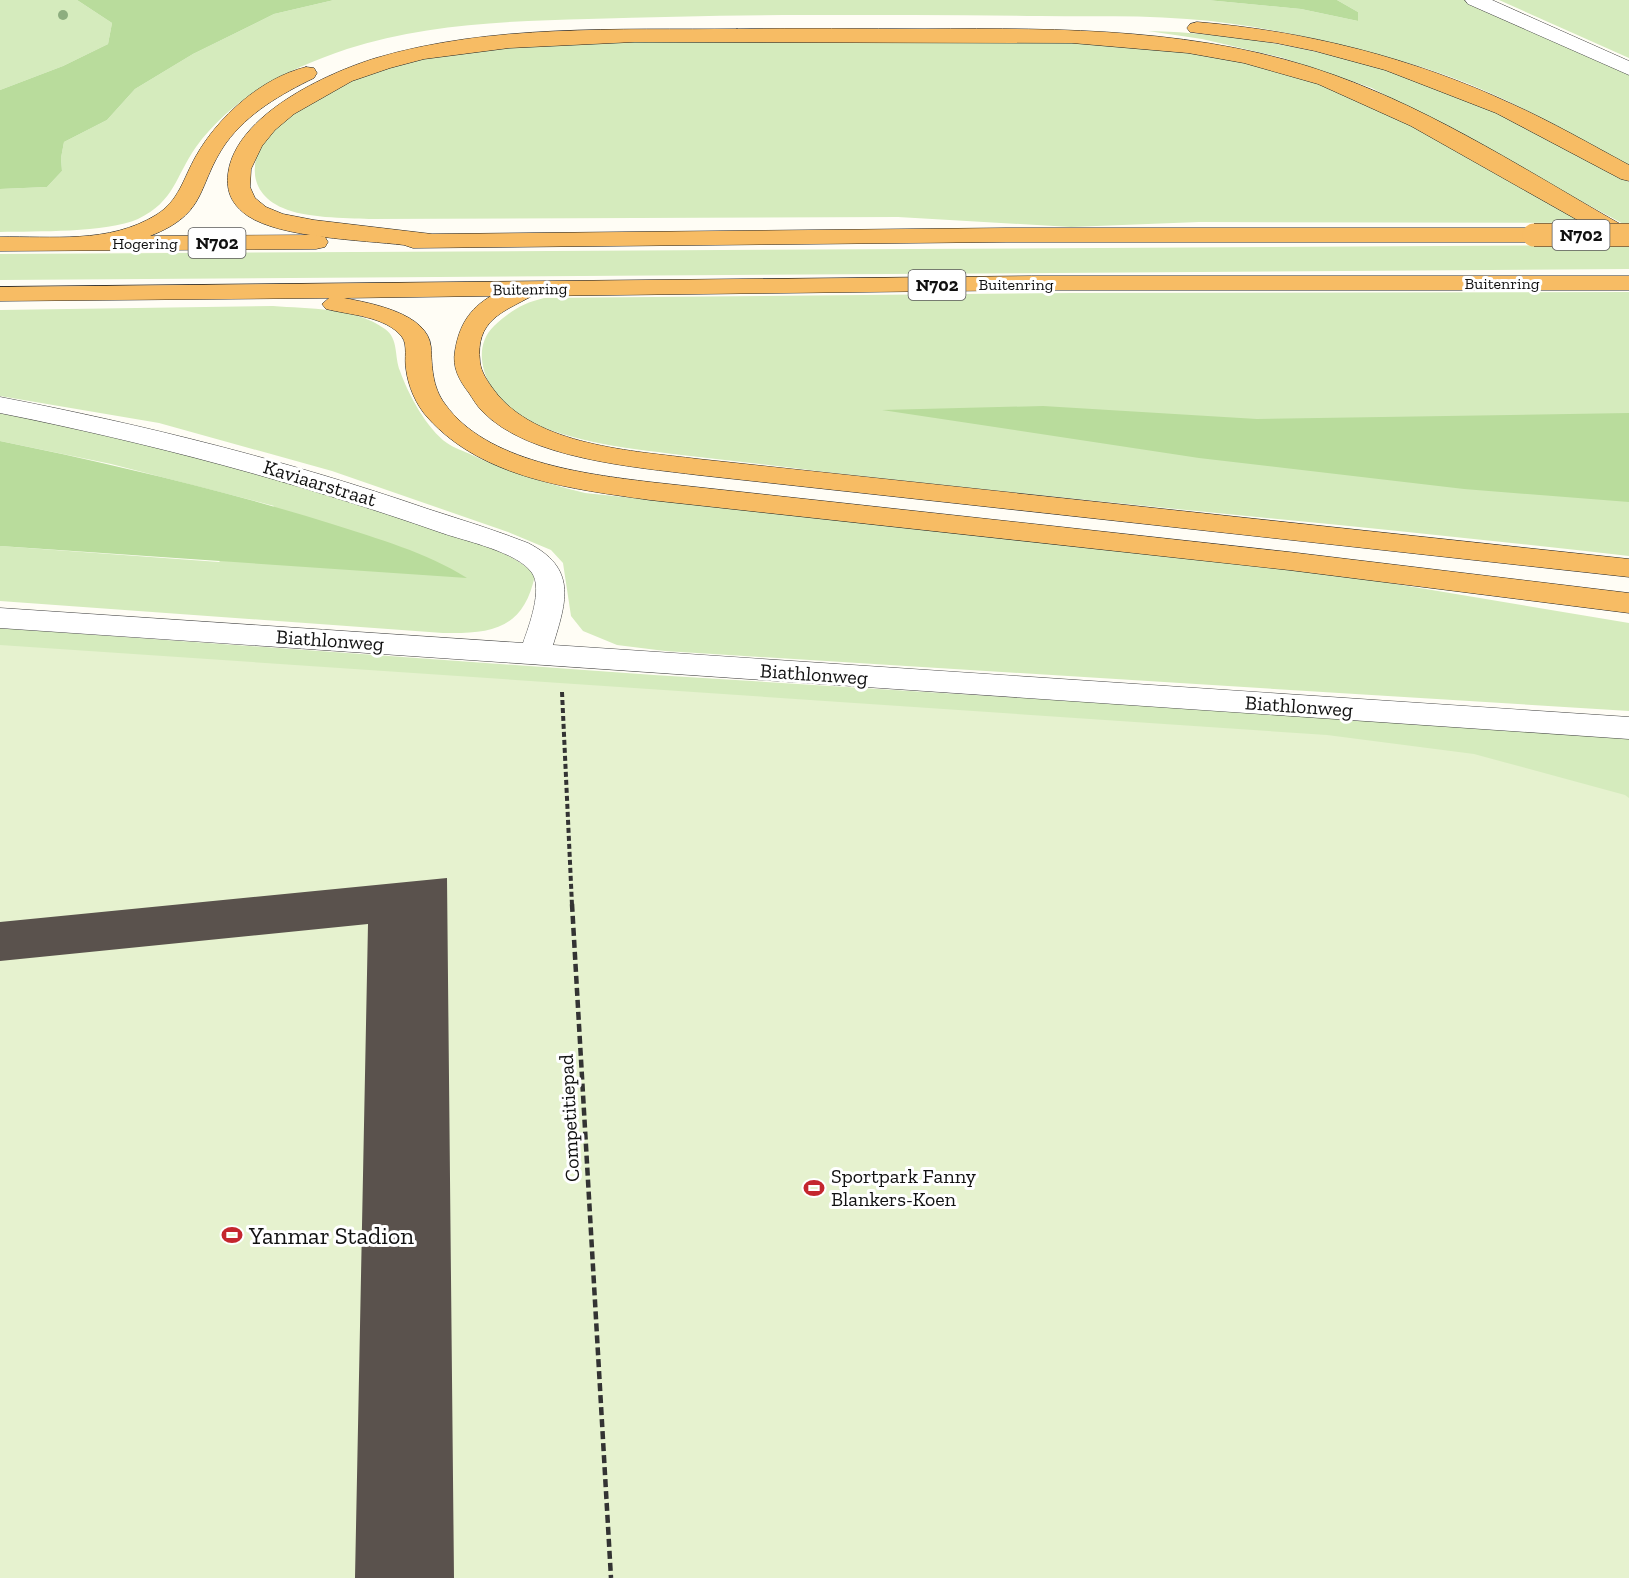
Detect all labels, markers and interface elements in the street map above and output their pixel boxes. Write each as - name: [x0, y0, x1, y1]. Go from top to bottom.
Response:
- road number: N702: [1552, 220, 1610, 250]
- road number: N702: [188, 228, 246, 258]
- street label: Hogering: [112, 234, 178, 253]
- road number: N702: [908, 270, 966, 300]
- street label: Buitenring: [1465, 274, 1540, 293]
- street label: Buitenring: [979, 275, 1054, 294]
- street label: Buitenring: [492, 279, 568, 299]
- street label: Kaviaarstraat: [261, 454, 380, 512]
- street label: Biathlonweg: [275, 624, 385, 656]
- street label: Biathlonweg: [759, 658, 869, 690]
- street label: Biathlonweg: [1244, 690, 1354, 722]
- street label: Competitiepad: [554, 1053, 584, 1183]
- place label: Sportpark Fanny Blankers-Koen: [831, 1164, 977, 1211]
- sports icon: Sportpark Fanny Blankers-Koen: [802, 1176, 826, 1200]
- place label: Yanmar Stadion: [248, 1221, 414, 1250]
- sports icon: Yanmar Stadion: [220, 1223, 244, 1247]

